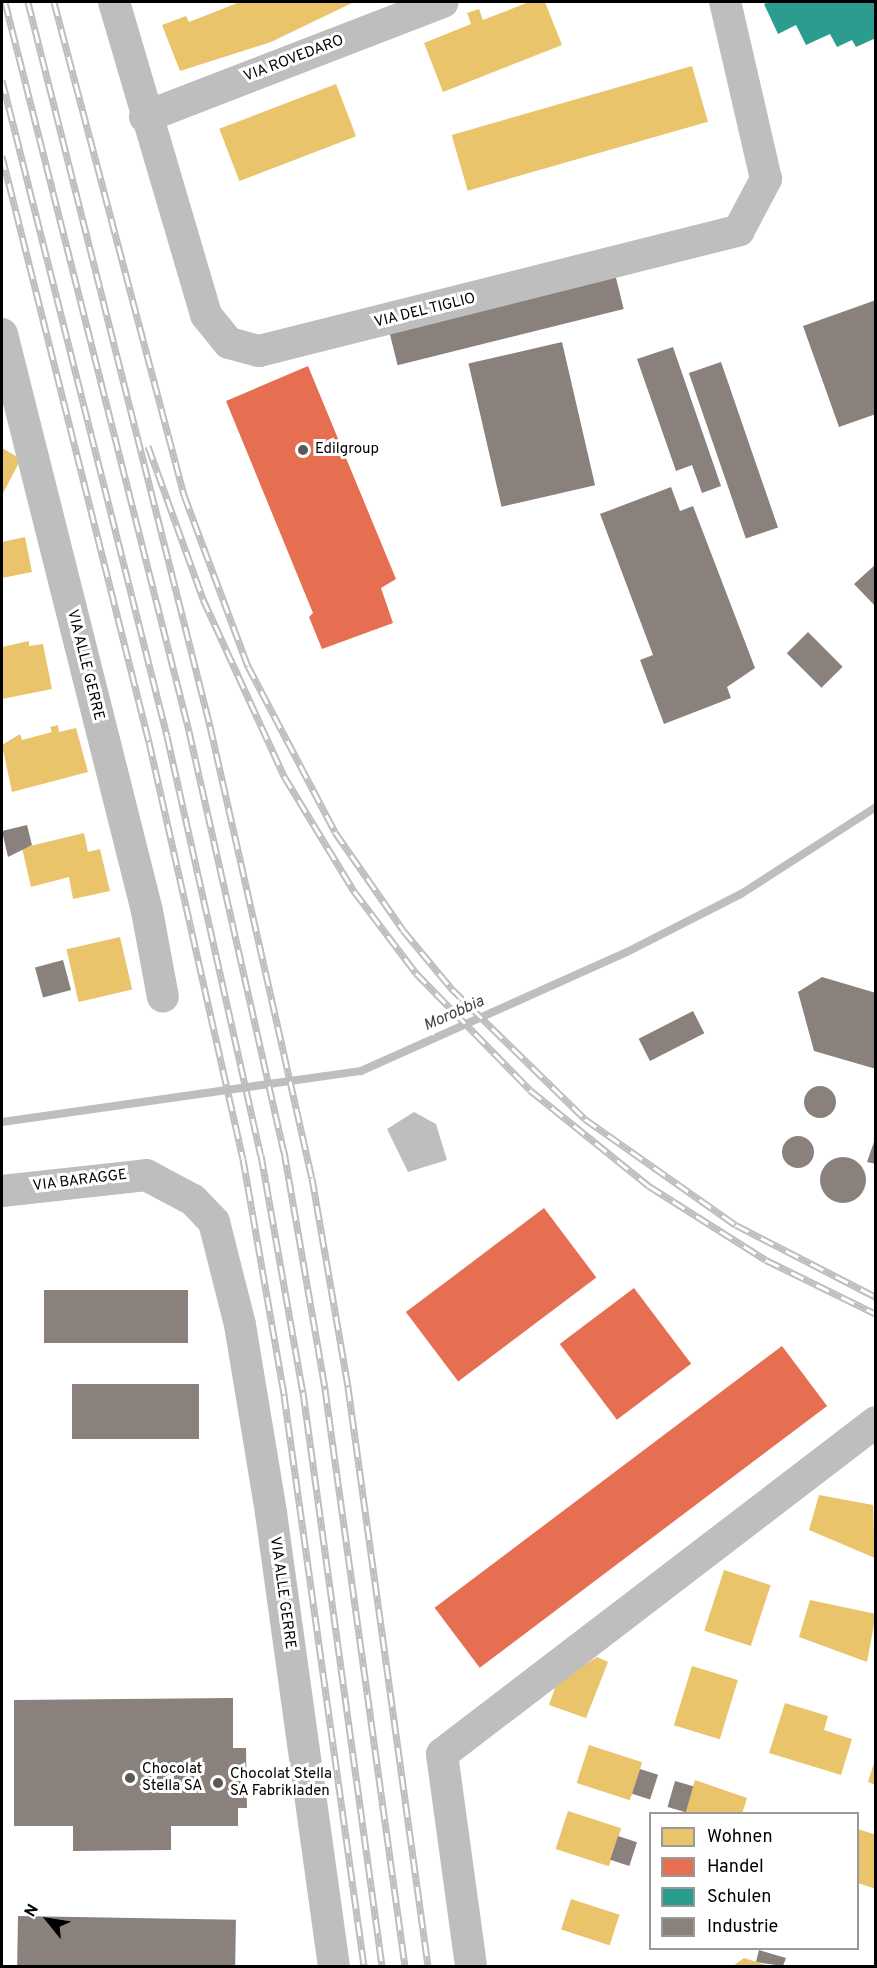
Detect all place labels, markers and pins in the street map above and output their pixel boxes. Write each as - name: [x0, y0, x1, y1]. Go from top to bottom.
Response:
- place label: Edilgroup: [315, 441, 379, 459]
- marker: Edilgroup: [296, 443, 310, 457]
- place label: Chocolat Stella SA: [142, 1760, 202, 1795]
- place label: Chocolat Stella SA Fabrikladen: [230, 1765, 332, 1800]
- marker: Chocolat Stella SA: [123, 1771, 137, 1785]
- marker: Chocolat Stella SA Fabrikladen: [211, 1776, 225, 1790]

